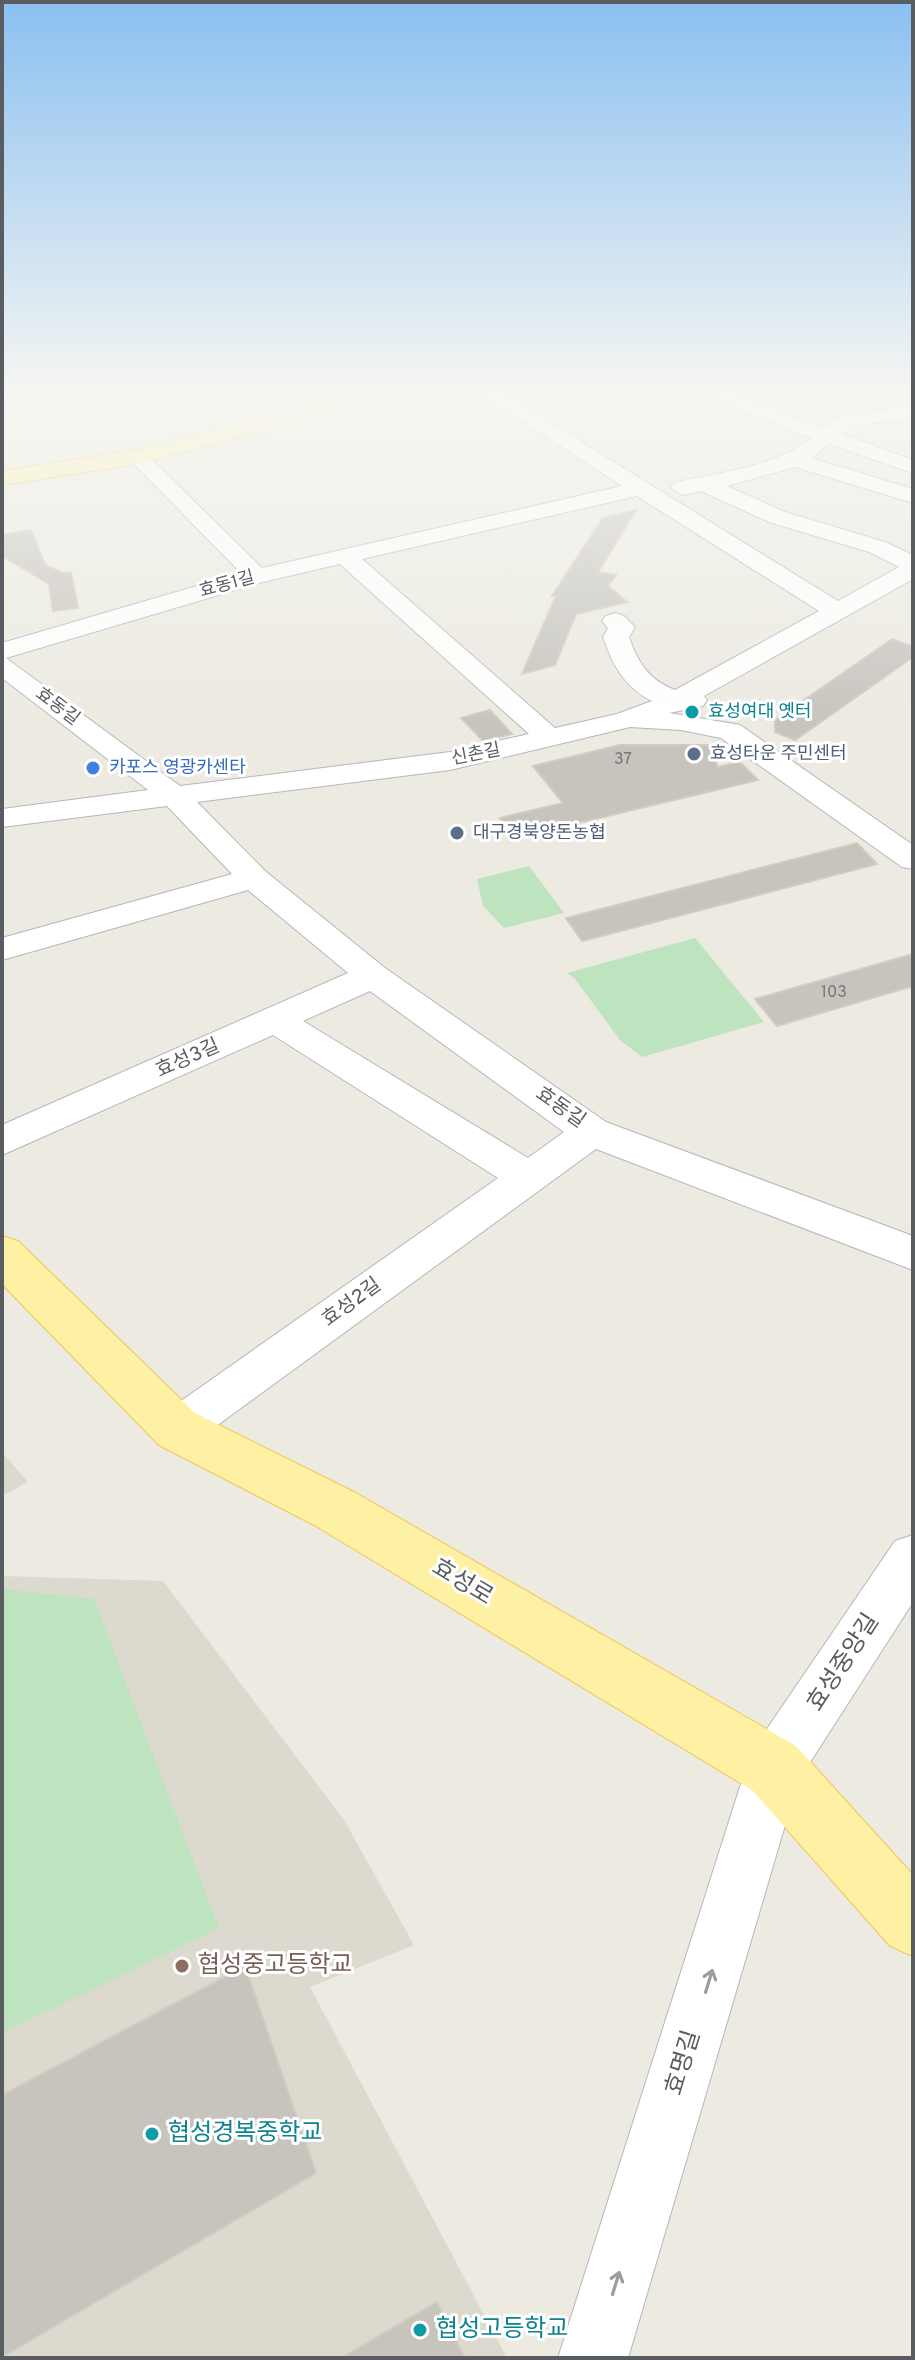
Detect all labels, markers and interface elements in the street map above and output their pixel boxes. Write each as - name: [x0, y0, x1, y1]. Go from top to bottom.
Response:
- street label: 효동1길: [197, 567, 257, 603]
- street label: 효동길: [30, 683, 84, 731]
- place label: 효성여대 옛터: [708, 701, 812, 724]
- marker: 효성여대 옛터: [683, 703, 701, 721]
- street label: 신촌길: [449, 739, 503, 771]
- place label: 효성타운 주민센터: [710, 743, 847, 766]
- marker: 효성타운 주민센터: [685, 745, 703, 763]
- house number: 37: [614, 750, 632, 770]
- place label: 카포스 영광카센타: [109, 757, 246, 780]
- marker: 카포스 영광카센타: [84, 759, 102, 777]
- place label: 대구경북양돈농협: [473, 822, 605, 845]
- marker: 대구경북양돈농협: [448, 824, 466, 842]
- house number: 103: [821, 983, 847, 1003]
- street label: 효성3길: [152, 1033, 224, 1085]
- street label: 효동길: [530, 1082, 590, 1134]
- street label: 효성2길: [317, 1273, 387, 1333]
- street label: 효성로: [426, 1553, 498, 1613]
- street label: 효성중앙길: [801, 1609, 887, 1717]
- place label: 협성중고등학교: [198, 1951, 353, 1981]
- marker: 협성중고등학교: [173, 1957, 191, 1975]
- one-way arrow: [702, 1969, 717, 1995]
- street label: 효명길: [660, 2027, 708, 2099]
- place label: 협성경복중학교: [168, 2119, 323, 2149]
- marker: 협성경복중학교: [143, 2125, 161, 2143]
- one-way arrow: [609, 2271, 624, 2297]
- place label: 협성고등학교: [436, 2315, 568, 2345]
- marker: 협성고등학교: [411, 2321, 429, 2339]

